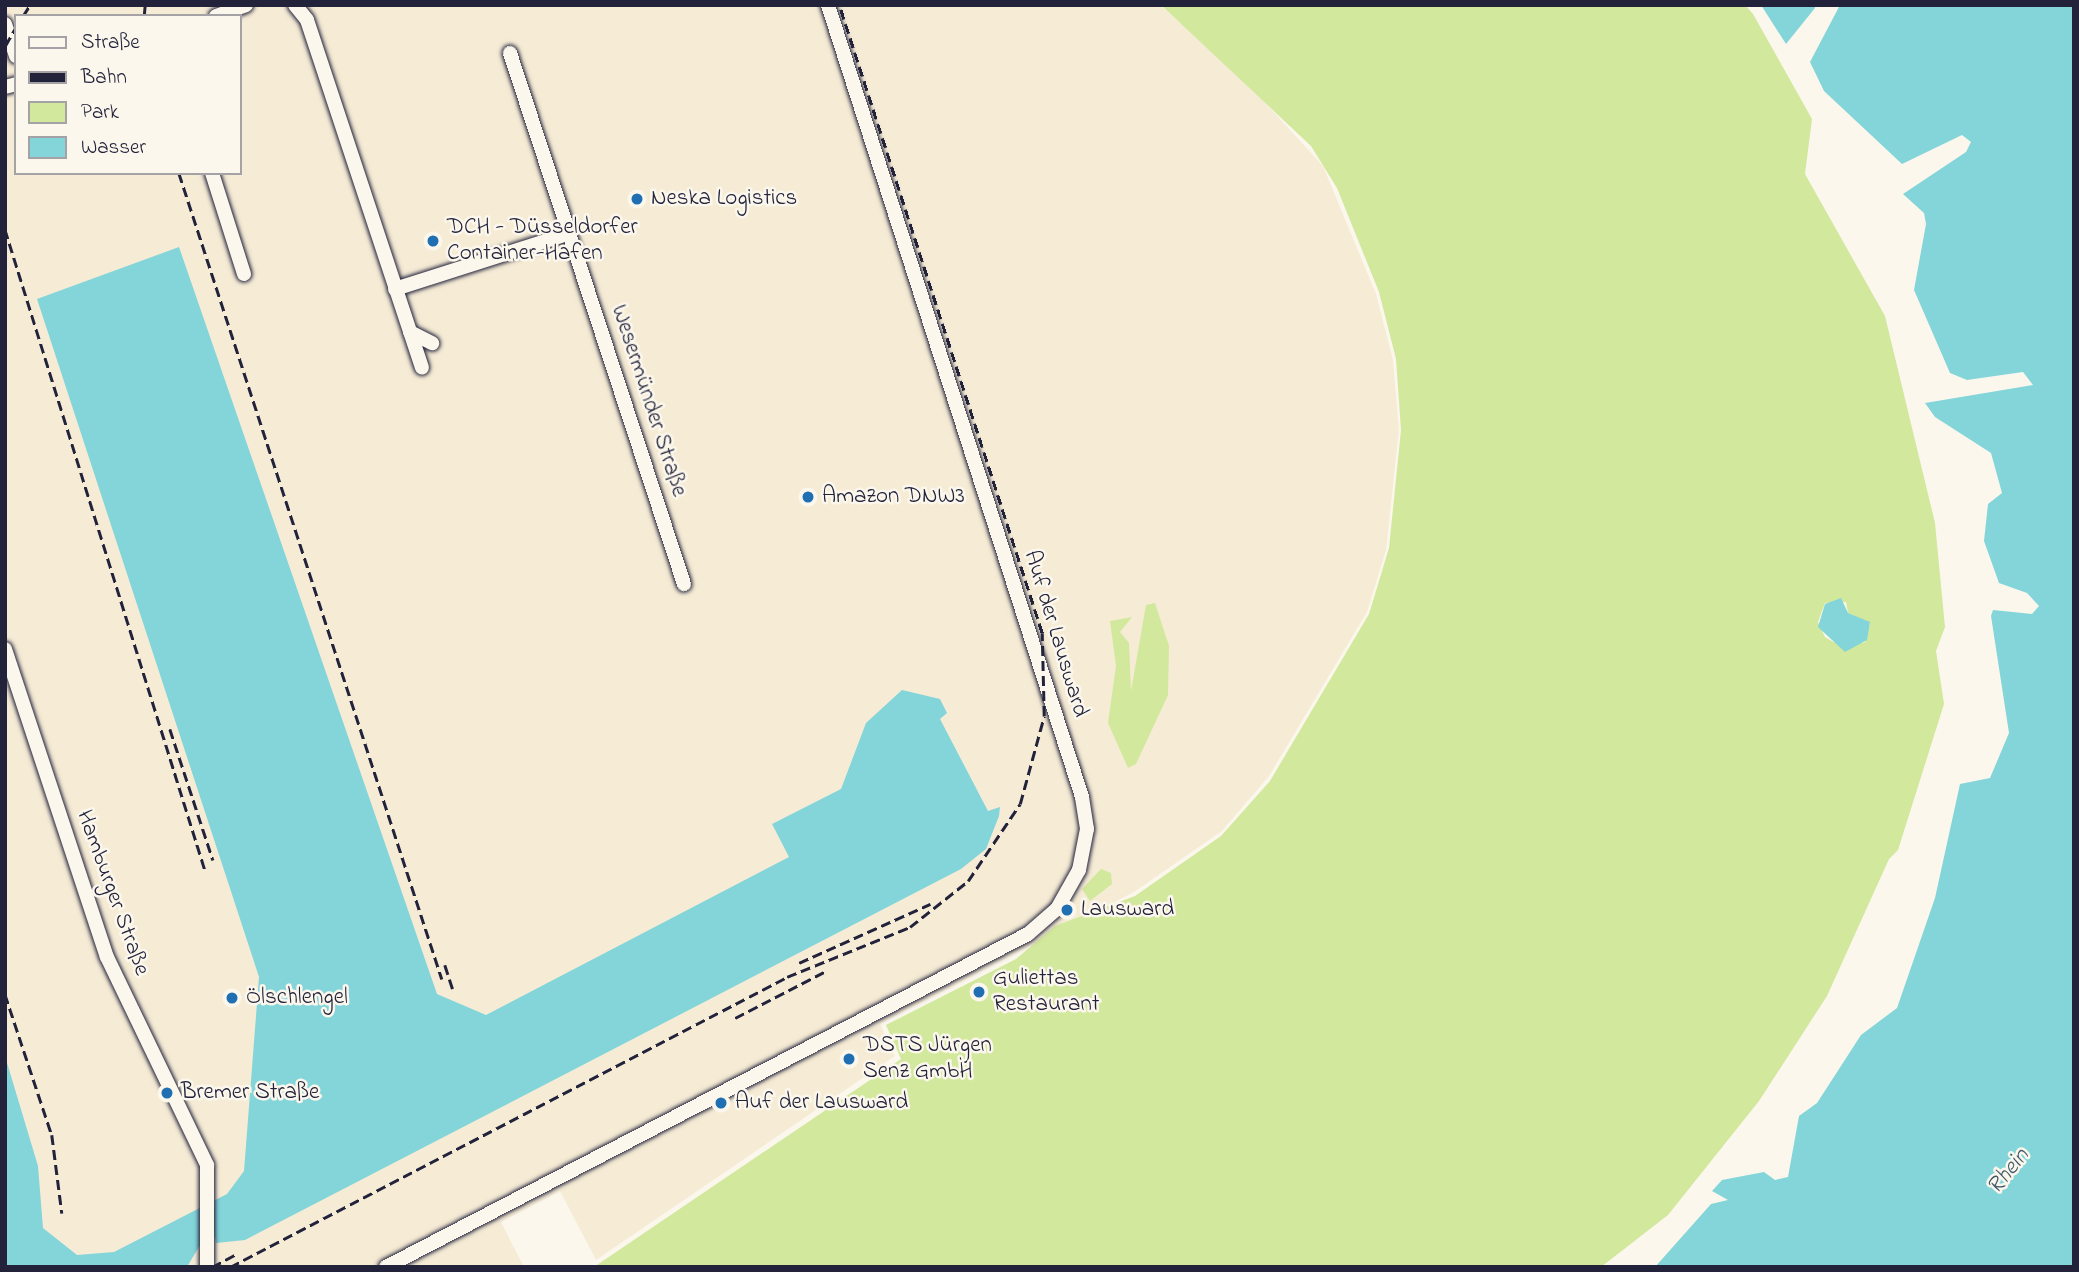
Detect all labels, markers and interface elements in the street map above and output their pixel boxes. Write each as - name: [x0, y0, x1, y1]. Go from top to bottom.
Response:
- legend: [14, 14, 242, 175]
- text: Straße: [81, 28, 140, 58]
- text: Bahn: [81, 63, 127, 93]
- text: Park: [81, 98, 119, 128]
- text: Wasser: [81, 133, 146, 163]
- place label: Neska Logistics: [651, 185, 797, 213]
- marker: Neska Logistics: [629, 191, 645, 207]
- place label: DCH - Düsseldorfer Container-Hafen: [447, 214, 638, 268]
- marker: DCH - Düsseldorfer Container-Hafen: [425, 233, 441, 249]
- street label: Wesermünder Straße: [604, 302, 692, 500]
- place label: Amazon DNW3: [822, 483, 965, 511]
- marker: Amazon DNW3: [800, 489, 816, 505]
- street label: Auf der Lausward: [1017, 547, 1093, 721]
- street label: Hamburger Straße: [69, 807, 155, 979]
- place label: Lausward: [1081, 896, 1174, 924]
- marker: Lausward: [1059, 902, 1075, 918]
- place label: Guliettas Restaurant: [993, 965, 1100, 1019]
- place label: Ölschlengel: [246, 984, 348, 1012]
- marker: Guliettas Restaurant: [971, 984, 987, 1000]
- marker: Ölschlengel: [224, 990, 240, 1006]
- place label: DSTS Jürgen Senz GmbH: [863, 1032, 992, 1086]
- marker: DSTS Jürgen Senz GmbH: [841, 1051, 857, 1067]
- place label: Bremer Straße: [181, 1079, 319, 1107]
- marker: Bremer Straße: [159, 1085, 175, 1101]
- place label: Auf der Lausward: [735, 1089, 908, 1117]
- marker: Auf der Lausward: [713, 1095, 729, 1111]
- water label: Rhein: [1982, 1143, 2036, 1201]

